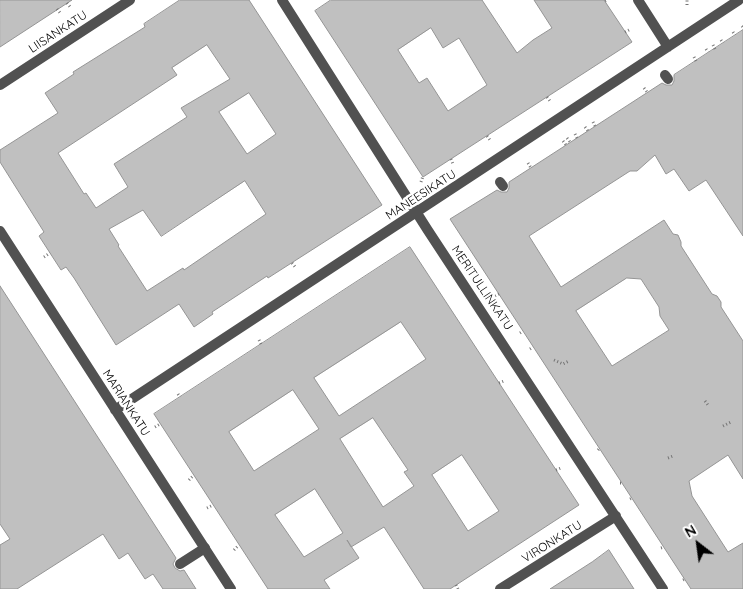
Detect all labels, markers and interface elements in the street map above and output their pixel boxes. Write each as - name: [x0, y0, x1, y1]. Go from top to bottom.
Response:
- street label: LIISANKATU: [26, 8, 90, 56]
- street label: MANEESIKATU: [383, 167, 459, 223]
- street label: MERITULLINKATU: [448, 243, 516, 333]
- street label: MARIANKATU: [99, 367, 153, 439]
- street label: VIRONKATU: [519, 518, 585, 566]
- north arrow: [673, 519, 723, 569]
- text: N: [682, 521, 699, 541]

